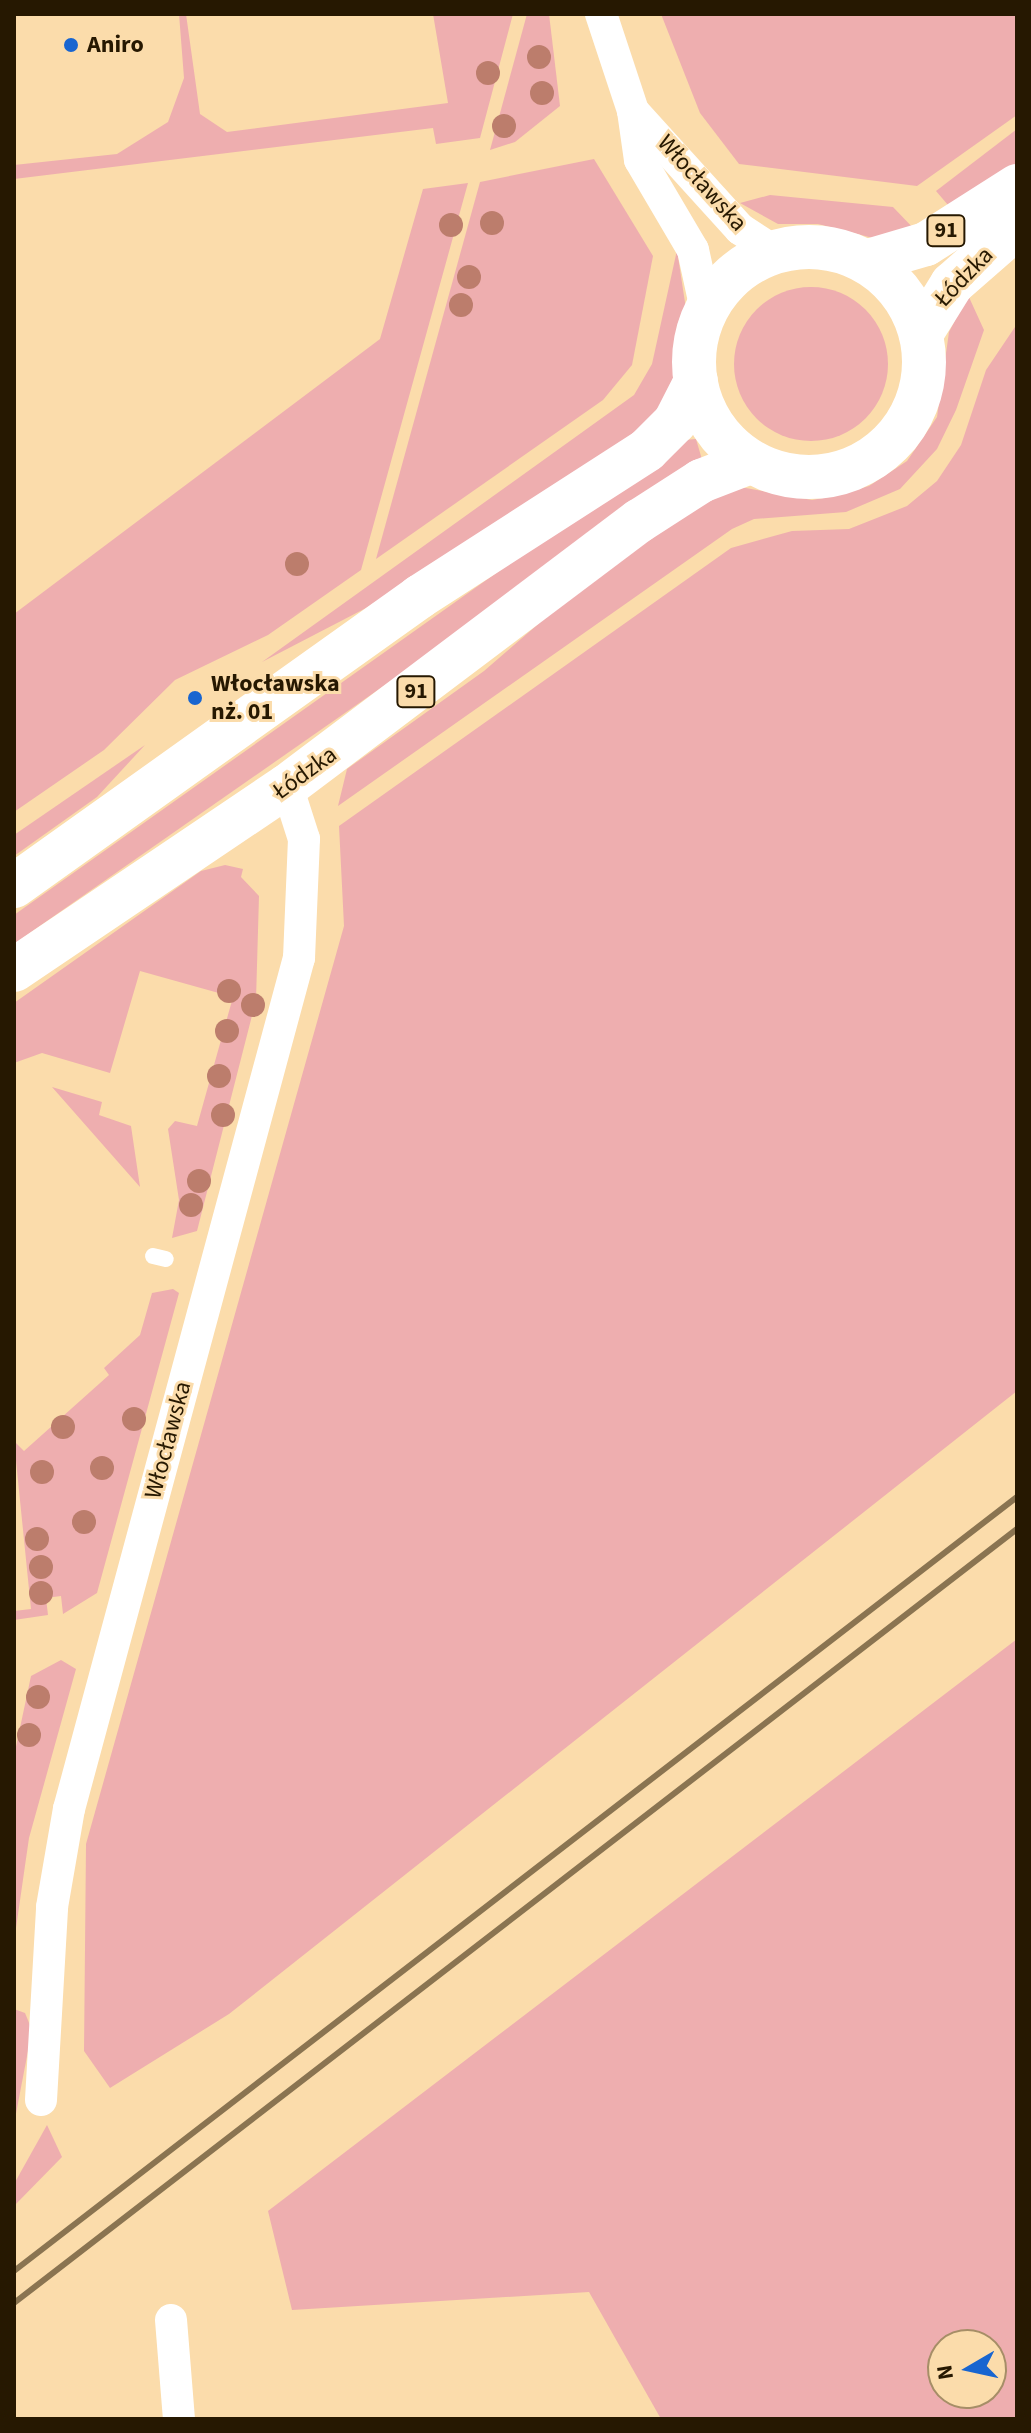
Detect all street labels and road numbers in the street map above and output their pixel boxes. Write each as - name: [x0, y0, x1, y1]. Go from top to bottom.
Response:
- street label: Włocławska: [651, 129, 753, 237]
- road number: 91: [926, 213, 966, 249]
- street label: Łódzka: [929, 241, 999, 313]
- road number: 91: [396, 674, 436, 710]
- street label: Łódzka: [267, 740, 343, 806]
- street label: Włocławska: [139, 1378, 197, 1502]

